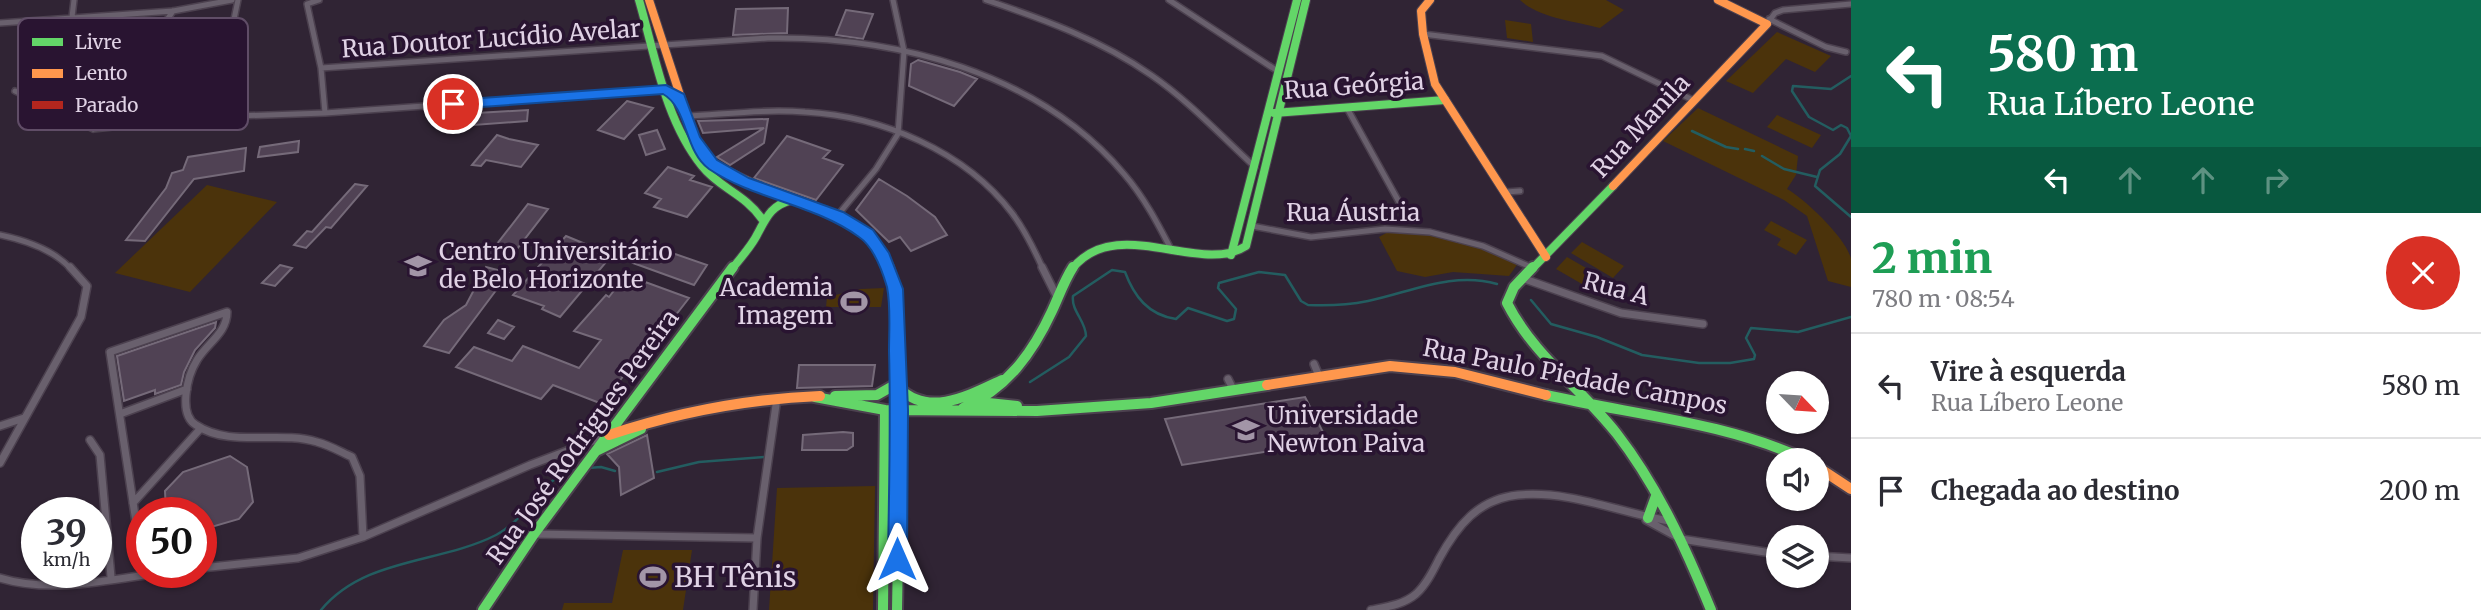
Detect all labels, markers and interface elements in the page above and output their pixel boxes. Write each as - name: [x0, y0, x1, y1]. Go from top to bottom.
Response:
- street label: Rua Doutor Lucídio Avelar: [340, 13, 642, 64]
- legend: [18, 18, 248, 130]
- text: 580 m: [1987, 23, 2138, 84]
- icon: left: [1872, 28, 1963, 119]
- text: Livre: [75, 30, 121, 54]
- text: Lento: [75, 61, 127, 85]
- street label: Rua Geórgia: [1283, 65, 1425, 106]
- street label: Rua Manila: [1585, 67, 1697, 184]
- pin: [423, 74, 483, 134]
- text: Rua Líbero Leone: [1987, 84, 2254, 124]
- icon: arrive: [434, 85, 472, 123]
- text: Parado: [75, 93, 138, 117]
- icon: left: [2038, 161, 2076, 199]
- icon: ahead: [2111, 161, 2149, 199]
- icon: ahead: [2184, 161, 2222, 199]
- icon: right: [2257, 161, 2295, 199]
- street label: Rua Áustria: [1286, 197, 1420, 228]
- text: 2 min: [1872, 232, 1992, 284]
- place label: Centro Universitário de Belo Horizonte: [439, 236, 673, 295]
- button: close: [2386, 236, 2460, 310]
- school or university icon: Centro Universitário de Belo Horizonte: [403, 251, 433, 281]
- street label: Rua A: [1580, 265, 1653, 312]
- place label: Academia Imagem: [719, 272, 833, 331]
- text: 780 m · 08:54: [1872, 284, 2015, 313]
- sports icon: Academia Imagem: [839, 287, 869, 317]
- street label: Rua José Rodrigues Pereira: [480, 303, 686, 570]
- street label: Rua Paulo Piedade Campos: [1420, 332, 1730, 421]
- text: Vire à esquerda: [1931, 355, 2126, 388]
- icon: left: [1872, 367, 1910, 405]
- text: 580 m: [2381, 369, 2460, 402]
- north arrow: [1766, 371, 1829, 434]
- map controls: [1766, 371, 1829, 588]
- text: Rua Líbero Leone: [1931, 388, 2123, 417]
- place label: Universidade Newton Paiva: [1267, 400, 1425, 459]
- school or university icon: Universidade Newton Paiva: [1231, 415, 1261, 445]
- button: sound: [1766, 448, 1829, 511]
- icon: arrive: [1872, 472, 1910, 510]
- text: Chegada ao destino: [1931, 474, 2180, 507]
- text: 200 m: [2379, 474, 2460, 507]
- speed limit sign: 50: [126, 497, 217, 588]
- text: 39: [46, 511, 87, 555]
- position arrow: [860, 522, 934, 596]
- button: layers: [1766, 525, 1829, 588]
- text: km/h: [43, 548, 90, 571]
- place label: BH Tênis: [674, 559, 796, 595]
- sports icon: BH Tênis: [638, 562, 668, 592]

